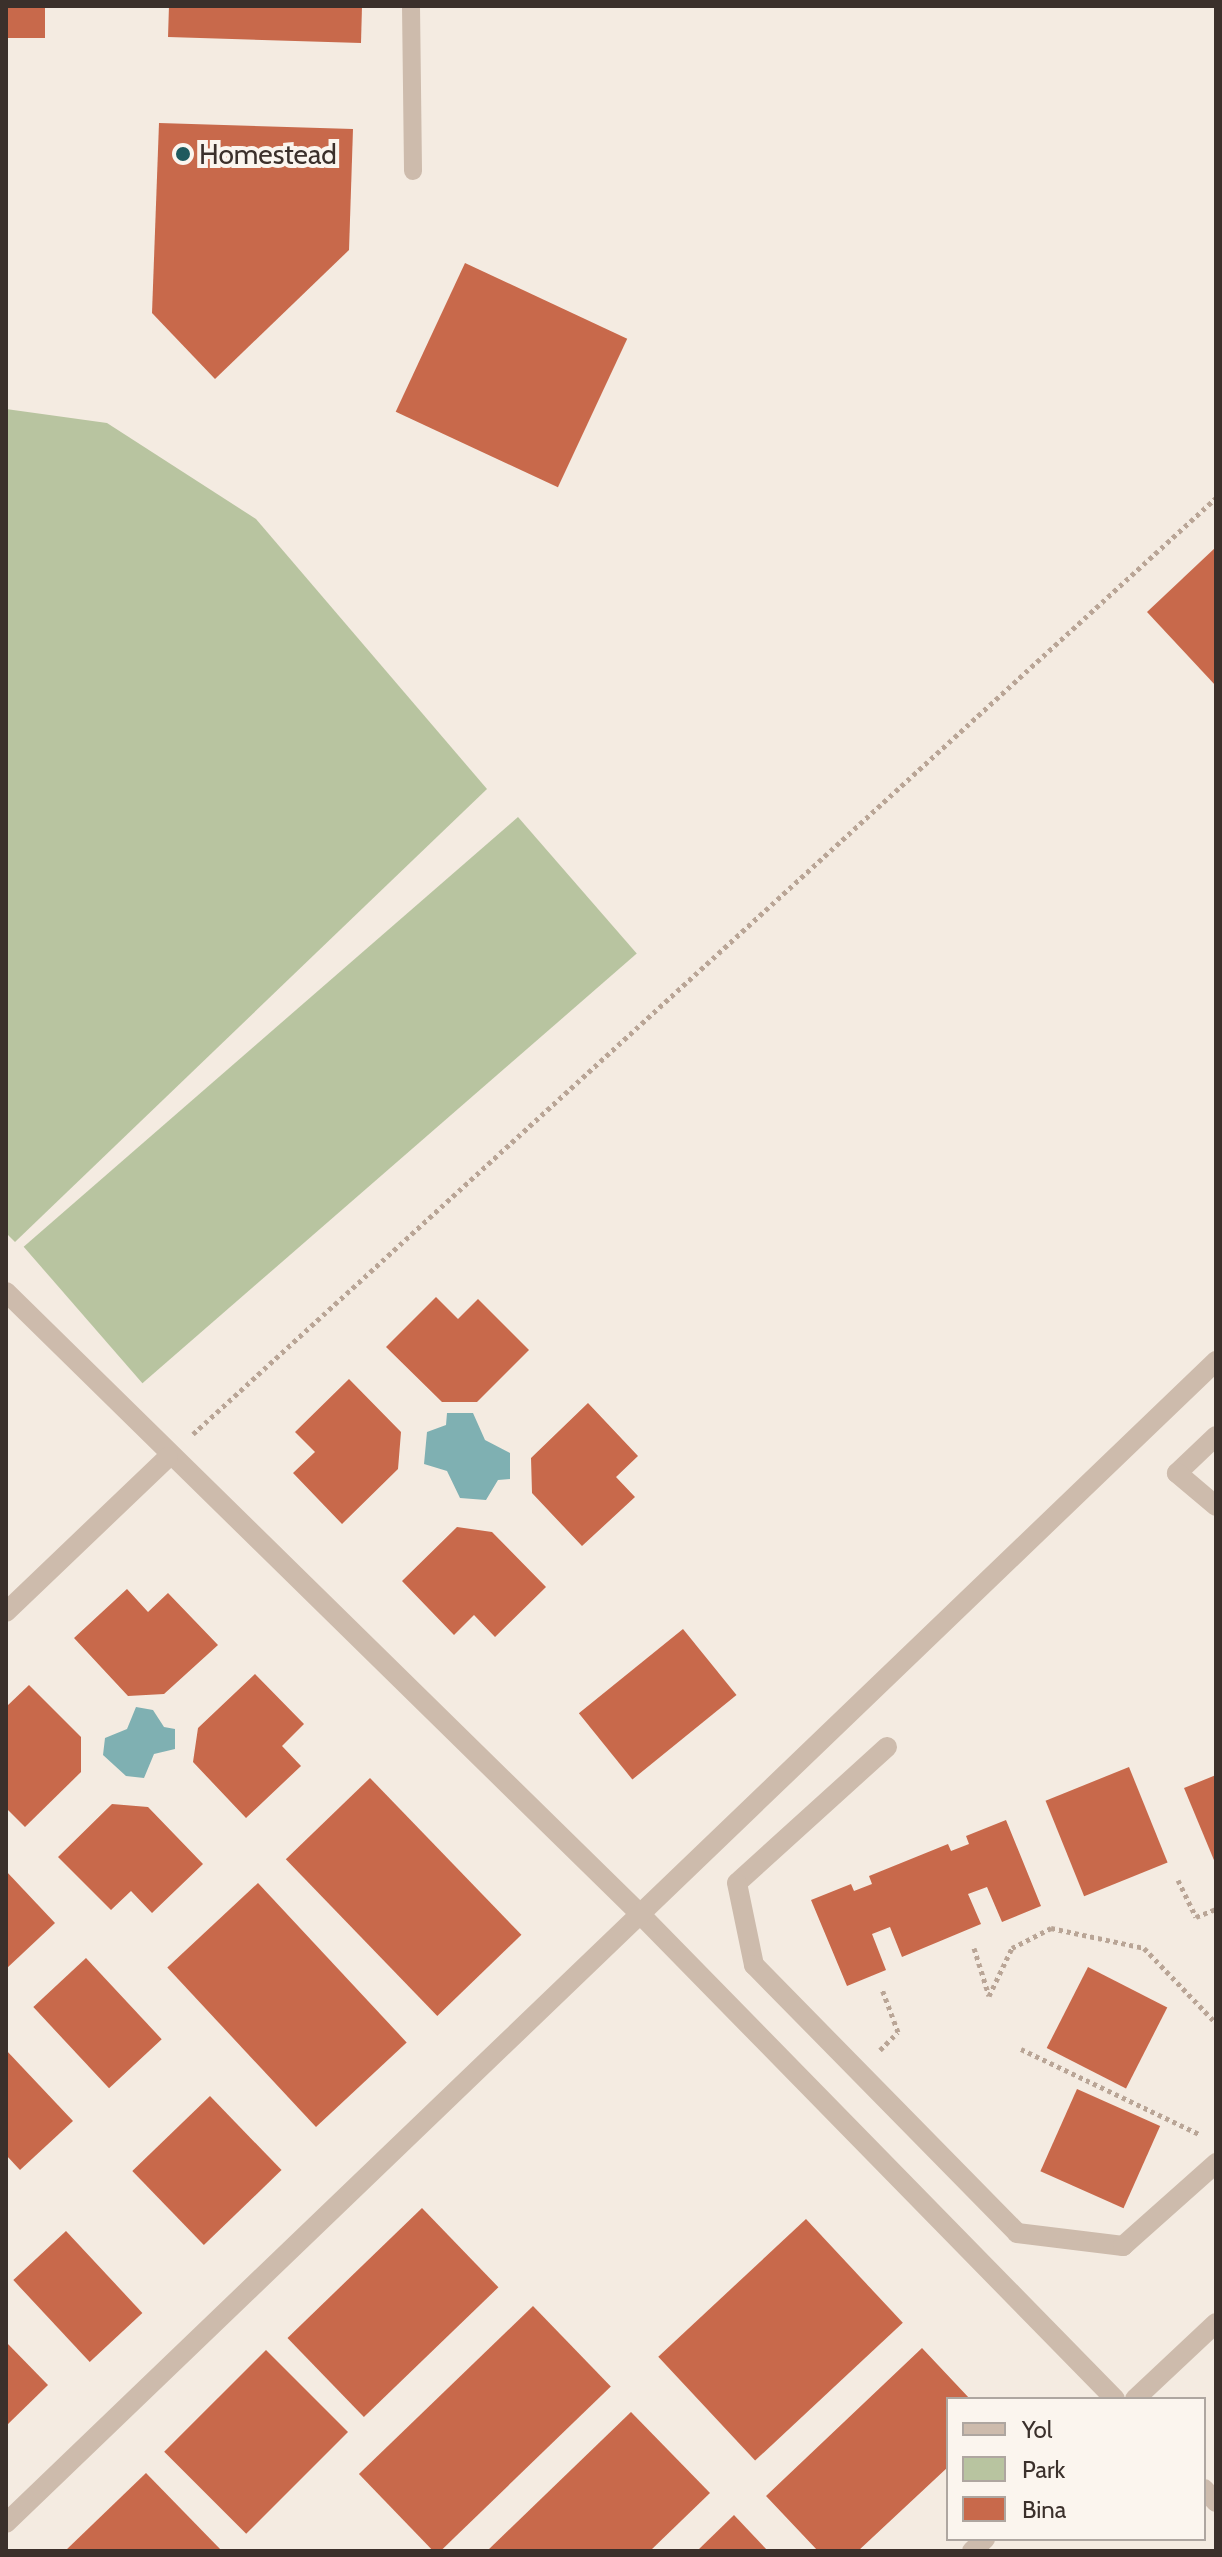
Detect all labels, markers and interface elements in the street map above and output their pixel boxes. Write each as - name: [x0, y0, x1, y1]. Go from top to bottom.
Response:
- place label: Homestead: [199, 137, 337, 171]
- marker: Homestead: [174, 145, 192, 163]
- legend: [946, 2397, 1206, 2541]
- text: Yol: [1022, 2415, 1052, 2444]
- text: Park: [1022, 2455, 1065, 2484]
- text: Bina: [1022, 2495, 1066, 2524]

